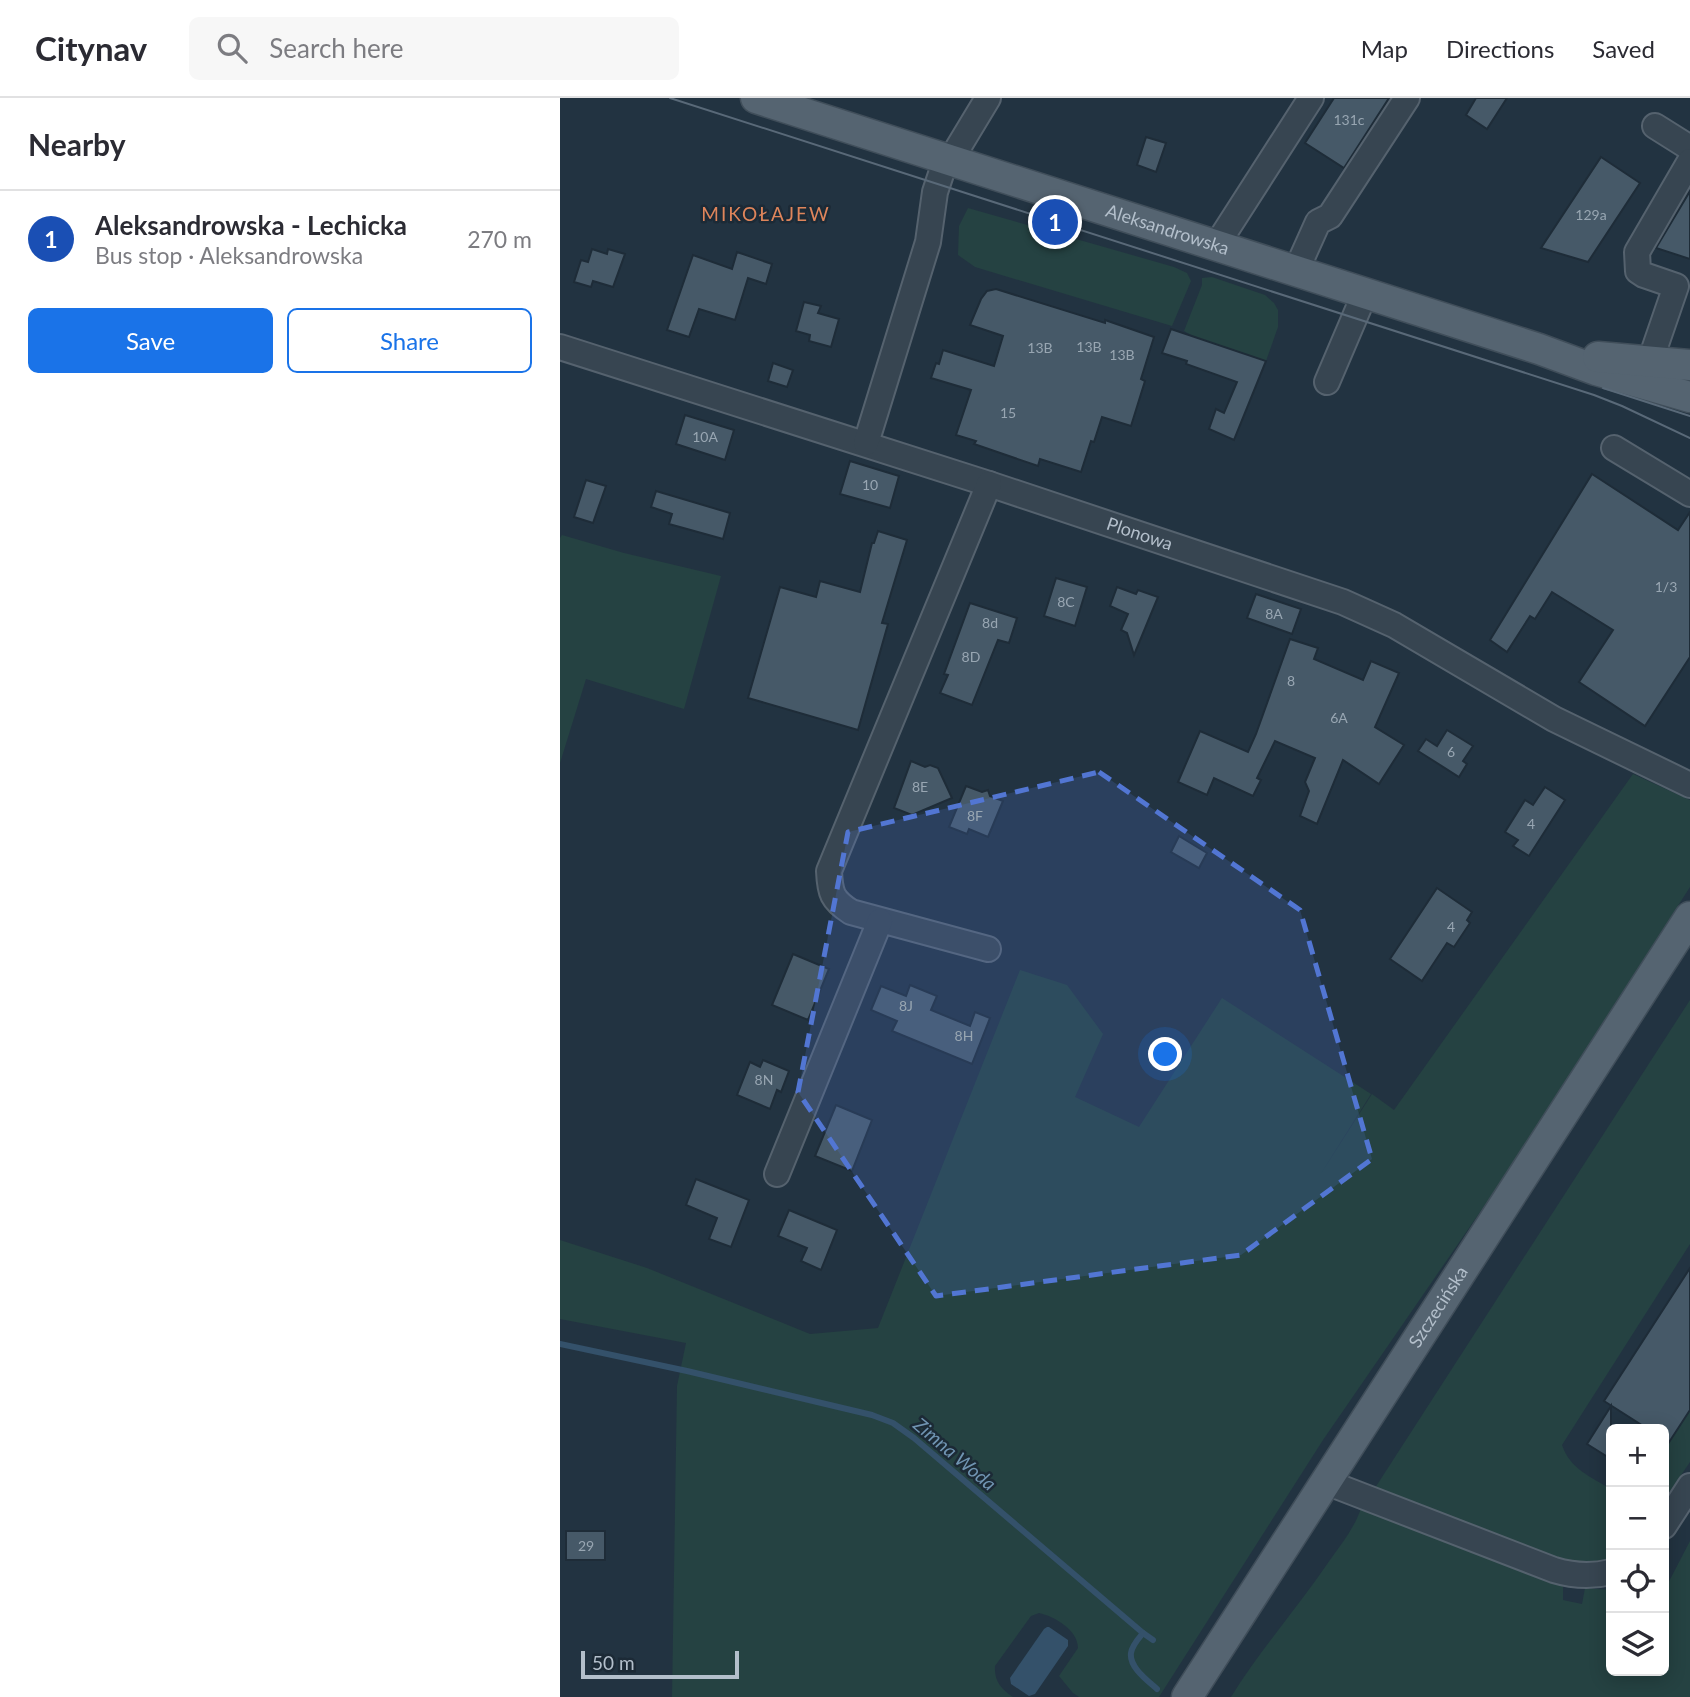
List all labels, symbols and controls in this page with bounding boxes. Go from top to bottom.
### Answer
search box [189,17,679,80]
text: Citynav [35,28,147,68]
icon: search [213,29,251,67]
text: Search here [269,32,403,64]
text: Map [1361,34,1408,63]
text: Directions [1446,34,1554,63]
text: Saved [1592,34,1655,63]
house number: 131c [1333,111,1365,128]
text: Nearby [28,126,126,162]
pin: 1 [1032,196,1078,248]
street label: Aleksandrowska [1103,199,1232,259]
district label: MIKOŁAJEW [701,202,831,225]
house number: 129a [1575,206,1607,223]
text: Aleksandrowska - Lechicka [95,209,407,241]
text: 1 [44,225,58,253]
text: 270 m [467,225,532,253]
text: Bus stop · Aleksandrowska [95,241,363,269]
button: Save [28,308,273,373]
button: Share [287,308,532,373]
house number: 13B [1076,338,1102,355]
house number: 13B [1027,339,1053,356]
house number: 13B [1109,346,1135,363]
house number: 15 [1000,404,1016,421]
house number: 10A [692,428,718,445]
house number: 10 [862,476,878,493]
street label: Plonowa [1104,512,1176,554]
house number: 1/3 [1655,578,1677,595]
house number: 8C [1057,593,1075,610]
house number: 8A [1265,605,1283,622]
house number: 8d [982,614,998,631]
house number: 8D [962,648,980,665]
house number: 8 [1287,672,1295,689]
house number: 6A [1330,709,1348,726]
house number: 6 [1447,743,1455,760]
house number: 8E [912,778,928,795]
house number: 8F [967,807,983,824]
house number: 4 [1527,815,1535,832]
house number: 4 [1447,918,1455,935]
house number: 8J [899,997,913,1014]
house number: 8H [955,1027,973,1044]
your location [1148,1037,1182,1071]
house number: 8N [755,1071,773,1088]
street label: Szczecińska [1403,1262,1472,1351]
water label: Zimna Woda [909,1412,1001,1495]
map controls [1606,1424,1669,1676]
button: + [1606,1424,1669,1487]
button: − [1606,1487,1669,1550]
house number: 29 [578,1537,594,1554]
button: locate [1606,1550,1669,1613]
button: layers [1606,1613,1669,1676]
scale bar [581,1648,738,1680]
text: 50 m [592,1651,635,1674]

